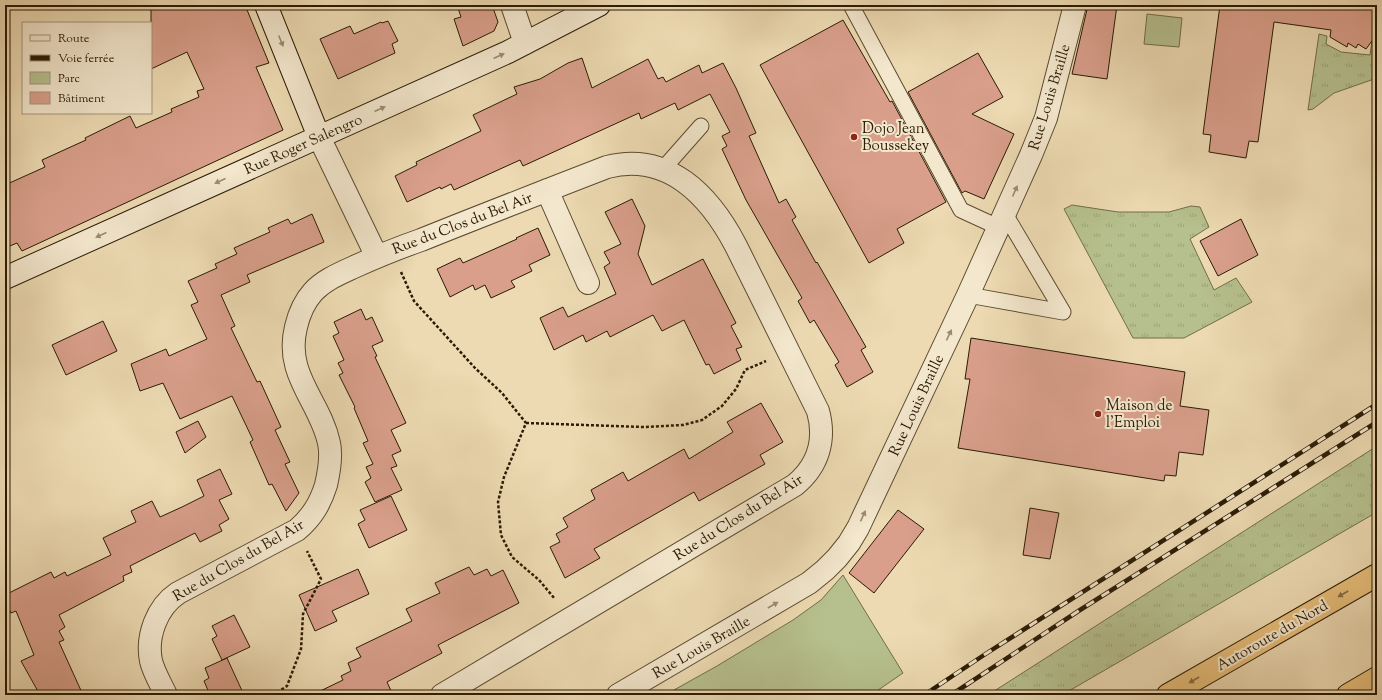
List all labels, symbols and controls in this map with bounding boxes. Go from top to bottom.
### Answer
legend [22,22,152,114]
text: Route [58,30,90,48]
one-way arrow [278,36,284,48]
street label: Rue Louis Braille [1024,42,1077,153]
text: Voie ferrée [58,50,115,68]
one-way arrow [493,53,505,59]
text: Parc [58,70,80,88]
text: Bâtiment [58,90,105,108]
one-way arrow [375,106,386,112]
street label: Rue Roger Salengro [241,110,366,181]
place label: Dojo Jean Boussekey [862,119,930,157]
marker: Dojo Jean Boussekey [849,132,859,142]
one-way arrow [214,178,226,185]
one-way arrow [1012,186,1018,197]
street label: Rue du Clos du Bel Air [389,188,536,261]
one-way arrow [96,232,107,238]
one-way arrow [946,329,952,341]
street label: Rue Louis Braille [885,351,950,460]
place label: Maison de l'Emploi [1106,396,1172,434]
marker: Maison de l'Emploi [1093,409,1103,419]
street label: Rue du Clos du Bel Air [670,470,808,567]
one-way arrow [860,510,866,521]
street label: Rue du Clos du Bel Air [169,515,309,608]
one-way arrow [1337,591,1349,598]
street label: Autoroute du Nord [1213,596,1333,677]
one-way arrow [767,601,779,608]
street label: Rue Louis Braille [649,612,755,685]
one-way arrow [1188,676,1200,683]

